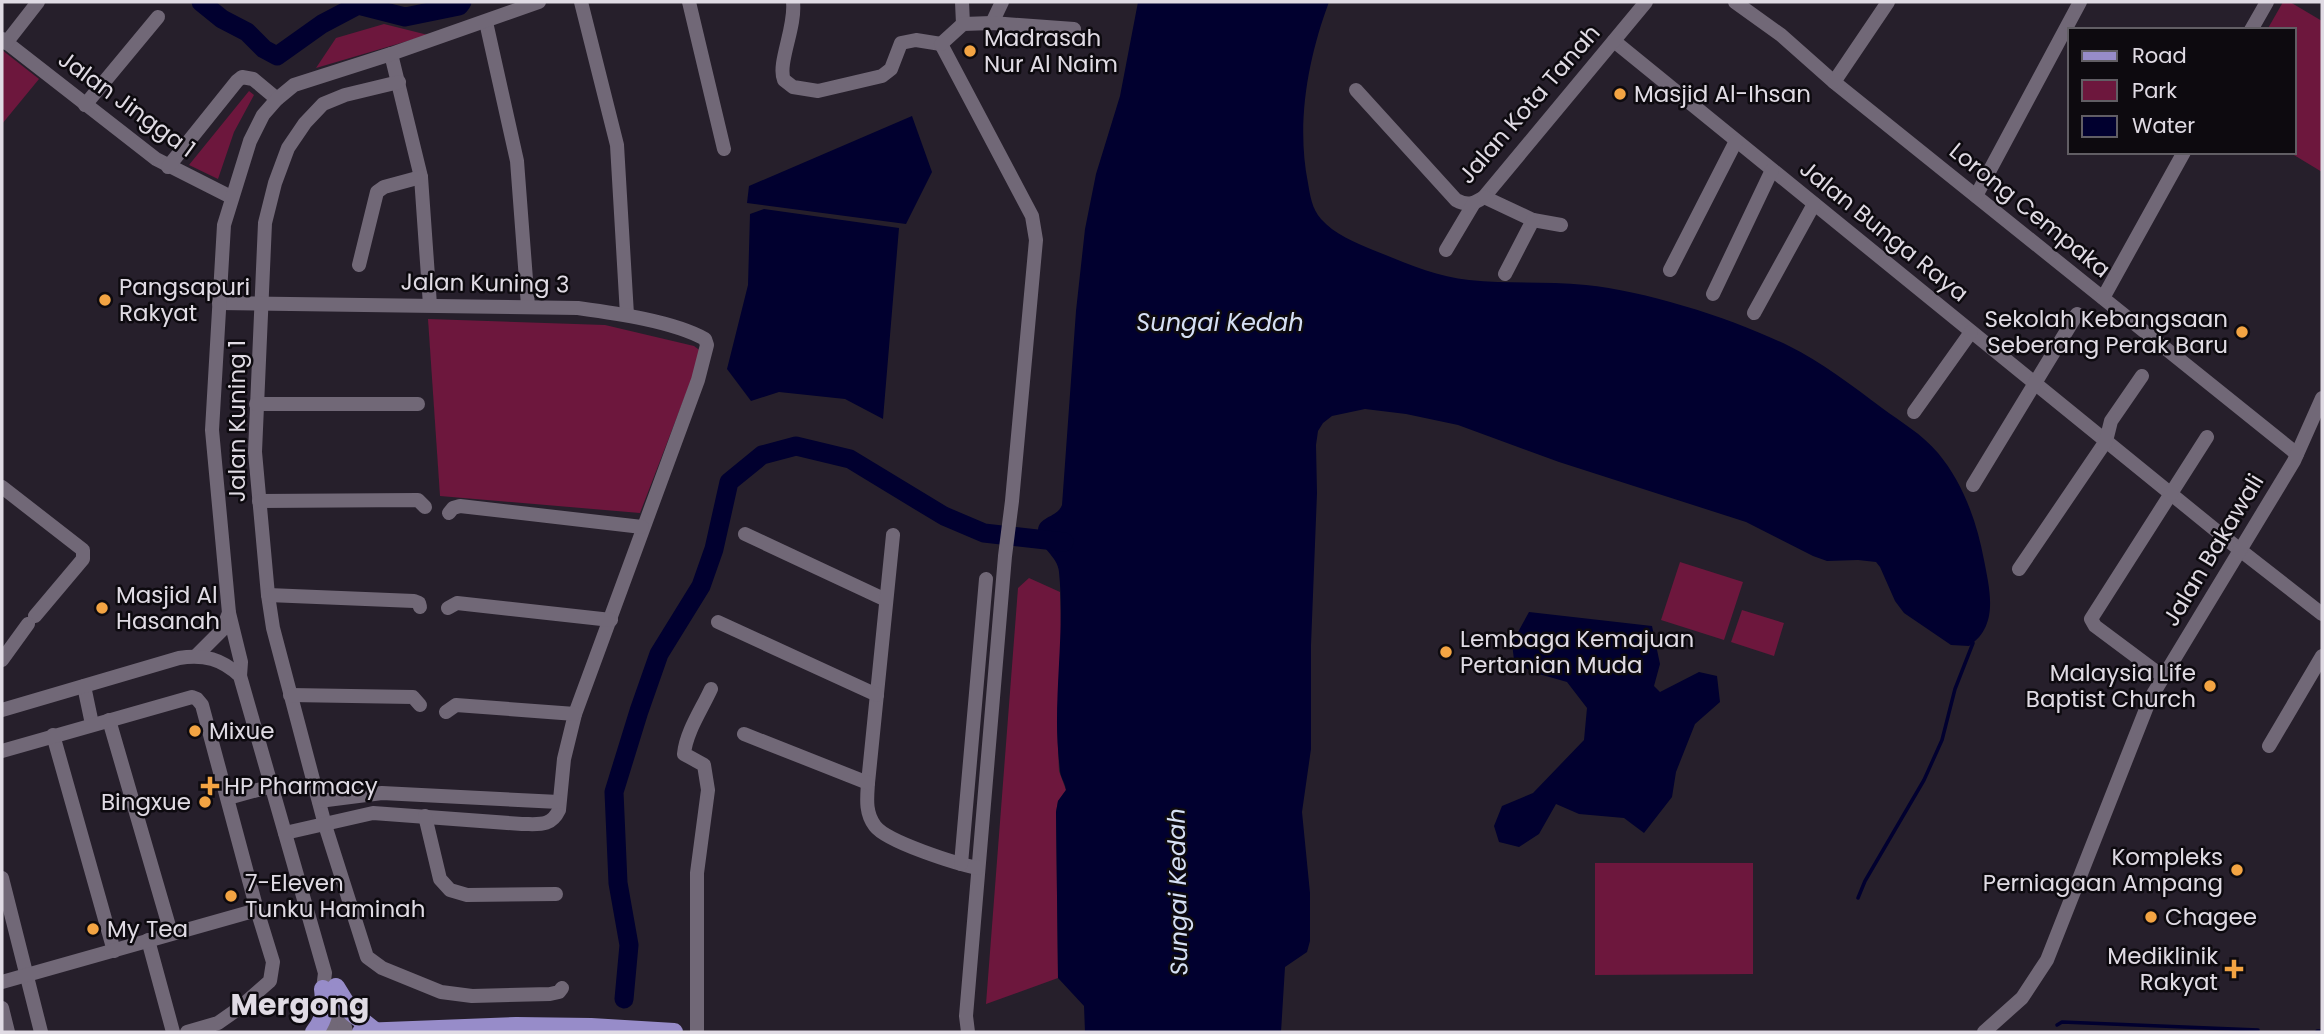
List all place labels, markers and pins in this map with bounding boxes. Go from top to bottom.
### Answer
place label: Madrasah Nur Al Naim [984,22,1118,80]
marker: Madrasah Nur Al Naim [962,43,978,59]
place label: Masjid Al-Ihsan [1634,78,1811,110]
marker: Masjid Al-Ihsan [1612,86,1628,102]
place label: Pangsapuri Rakyat [119,271,250,329]
marker: Pangsapuri Rakyat [97,292,113,308]
place label: Sekolah Kebangsaan Seberang Perak Baru [1984,303,2228,361]
marker: Sekolah Kebangsaan Seberang Perak Baru [2234,324,2250,340]
place label: Masjid Al Hasanah [116,579,220,637]
marker: Masjid Al Hasanah [94,600,110,616]
place label: Lembaga Kemajuan Pertanian Muda [1460,623,1694,681]
marker: Lembaga Kemajuan Pertanian Muda [1438,644,1454,660]
place label: Malaysia Life Baptist Church [2026,657,2196,715]
marker: Malaysia Life Baptist Church [2202,678,2218,694]
place label: Mixue [209,715,274,747]
marker: Mixue [187,723,203,739]
place label: HP Pharmacy [224,770,378,802]
marker: HP Pharmacy [202,778,218,794]
place label: Bingxue [101,786,191,818]
marker: Bingxue [197,794,213,810]
place label: Kompleks Perniagaan Ampang [1983,841,2223,899]
marker: Kompleks Perniagaan Ampang [2229,862,2245,878]
place label: 7-Eleven Tunku Haminah [245,867,425,925]
marker: 7-Eleven Tunku Haminah [223,888,239,904]
place label: Chagee [2165,901,2257,933]
marker: Chagee [2143,909,2159,925]
place label: My Tea [107,913,188,945]
marker: My Tea [85,921,101,937]
place label: Mediklinik Rakyat [2107,940,2218,998]
marker: Mediklinik Rakyat [2224,959,2244,979]

